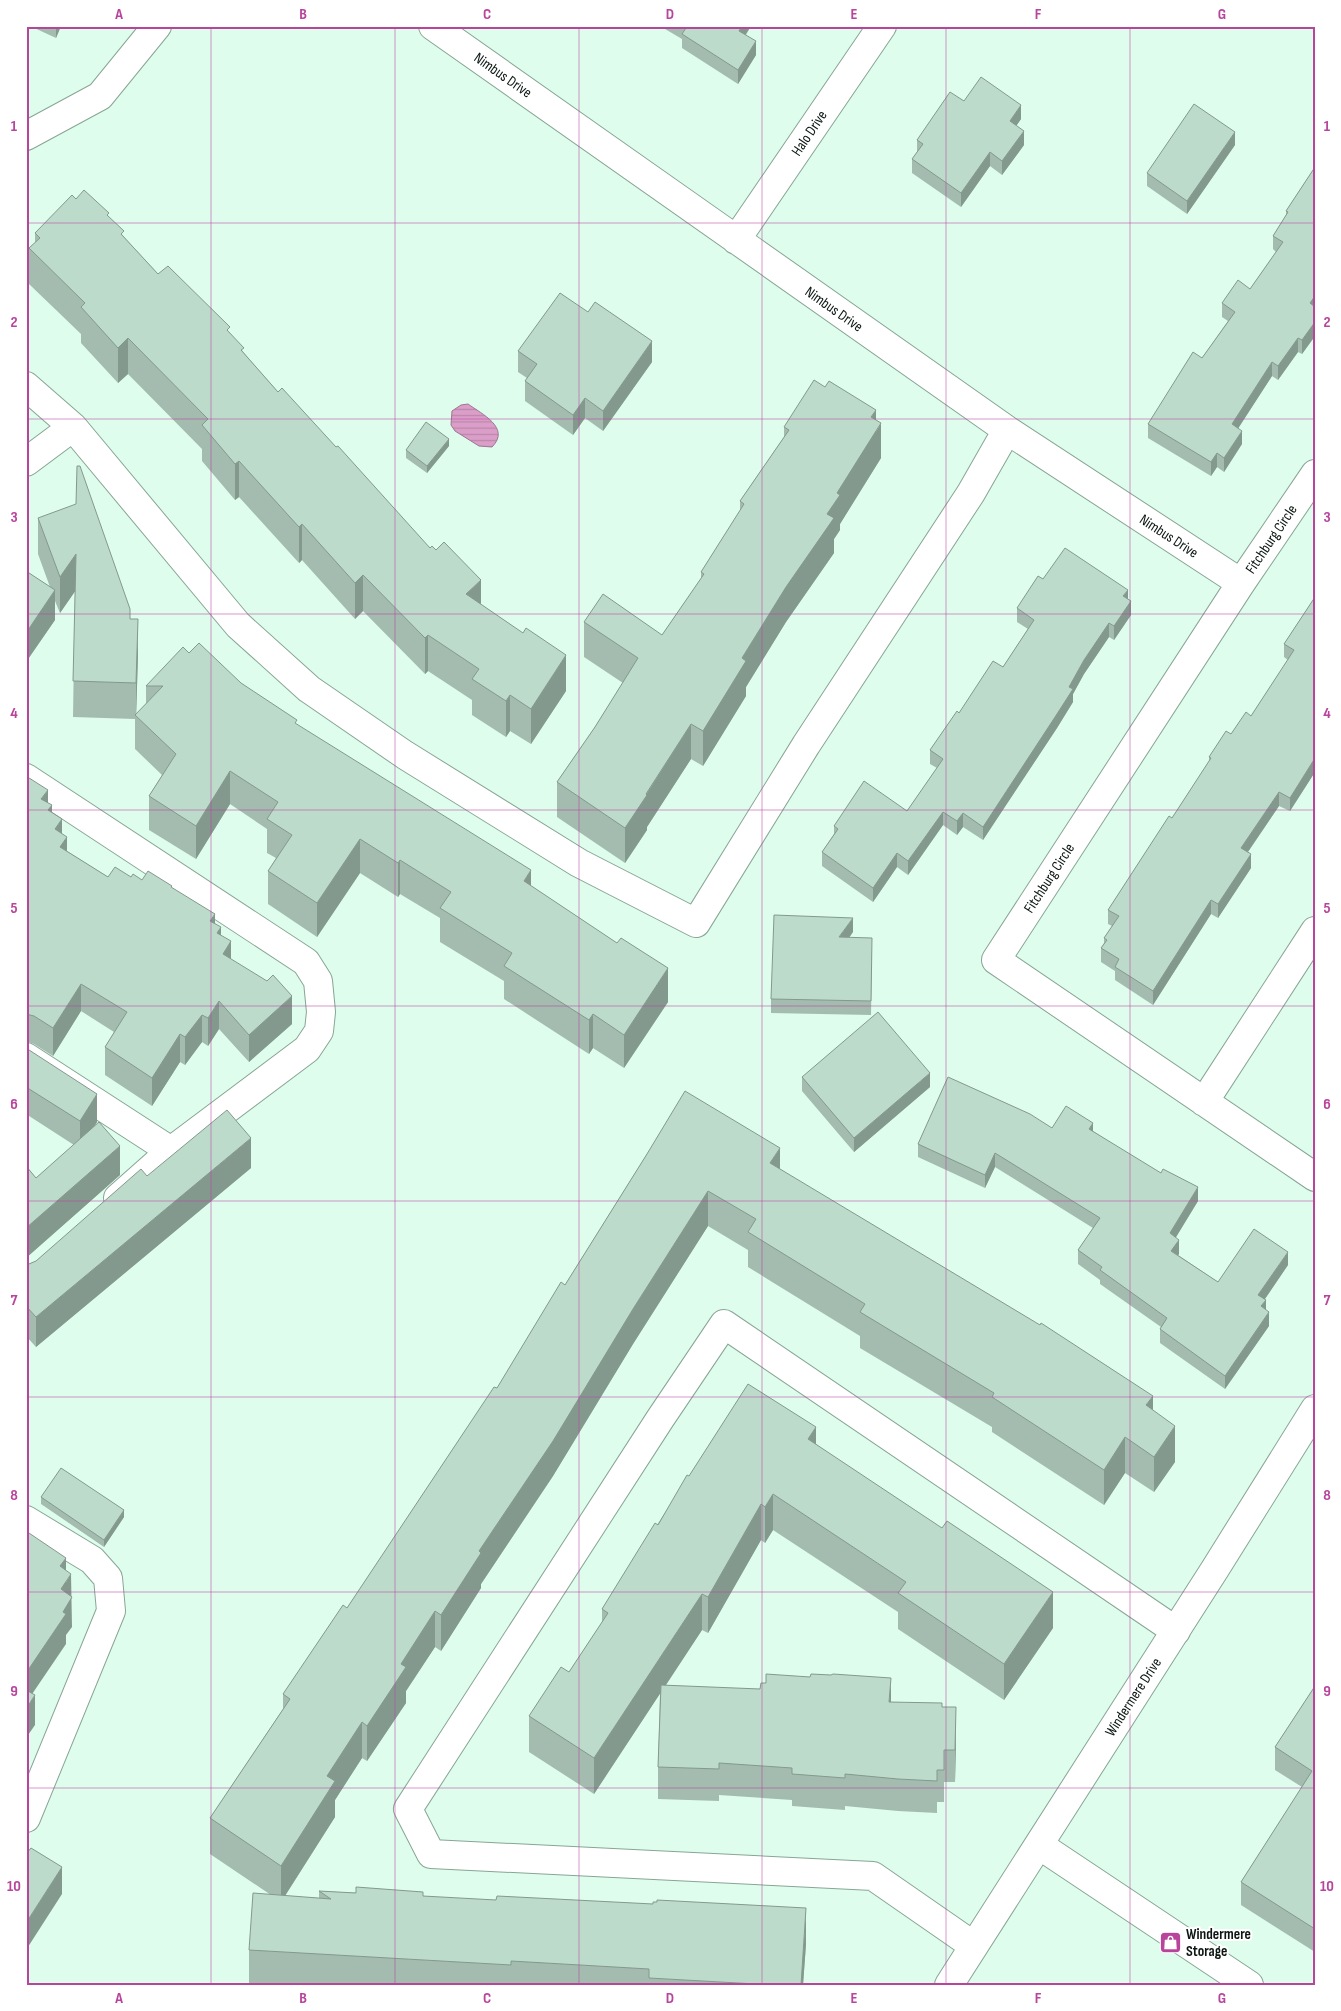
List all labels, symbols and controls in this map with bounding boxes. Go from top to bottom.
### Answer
text: A [114,5,123,24]
text: B [299,5,307,24]
text: C [483,5,491,24]
text: D [666,5,674,24]
text: E [851,5,858,24]
text: F [1035,5,1042,24]
text: G [1218,5,1226,24]
street label: Nimbus Drive [470,49,535,102]
street label: Halo Drive [787,107,832,160]
text: 1 [11,117,18,136]
text: 1 [1324,117,1331,136]
street label: Nimbus Drive [801,283,866,336]
text: 2 [10,313,18,332]
text: 2 [1323,313,1331,332]
street label: Fitchburg Circle [1241,501,1301,577]
text: 3 [10,508,18,527]
text: 3 [1323,508,1331,527]
street label: Nimbus Drive [1136,510,1202,563]
text: 4 [10,704,18,723]
text: 4 [1323,704,1331,723]
street label: Fitchburg Circle [1020,840,1079,917]
text: 5 [10,899,18,918]
text: 5 [1323,899,1331,918]
text: 6 [10,1095,18,1114]
text: 6 [1323,1095,1331,1114]
text: 7 [11,1291,18,1310]
text: 7 [1324,1291,1331,1310]
text: 8 [10,1486,18,1505]
text: 8 [1323,1486,1331,1505]
street label: Windermere Drive [1101,1654,1166,1740]
text: 9 [10,1682,18,1701]
text: 9 [1323,1682,1331,1701]
text: 10 [7,1877,21,1896]
text: 10 [1320,1877,1334,1896]
place label: Windermere Storage [1186,1925,1251,1961]
shop icon: Windermere Storage [1158,1931,1182,1955]
text: A [114,1989,123,2008]
text: B [299,1989,307,2008]
text: C [483,1989,491,2008]
text: D [666,1989,674,2008]
text: E [851,1989,858,2008]
text: F [1035,1989,1042,2008]
text: G [1218,1989,1226,2008]

